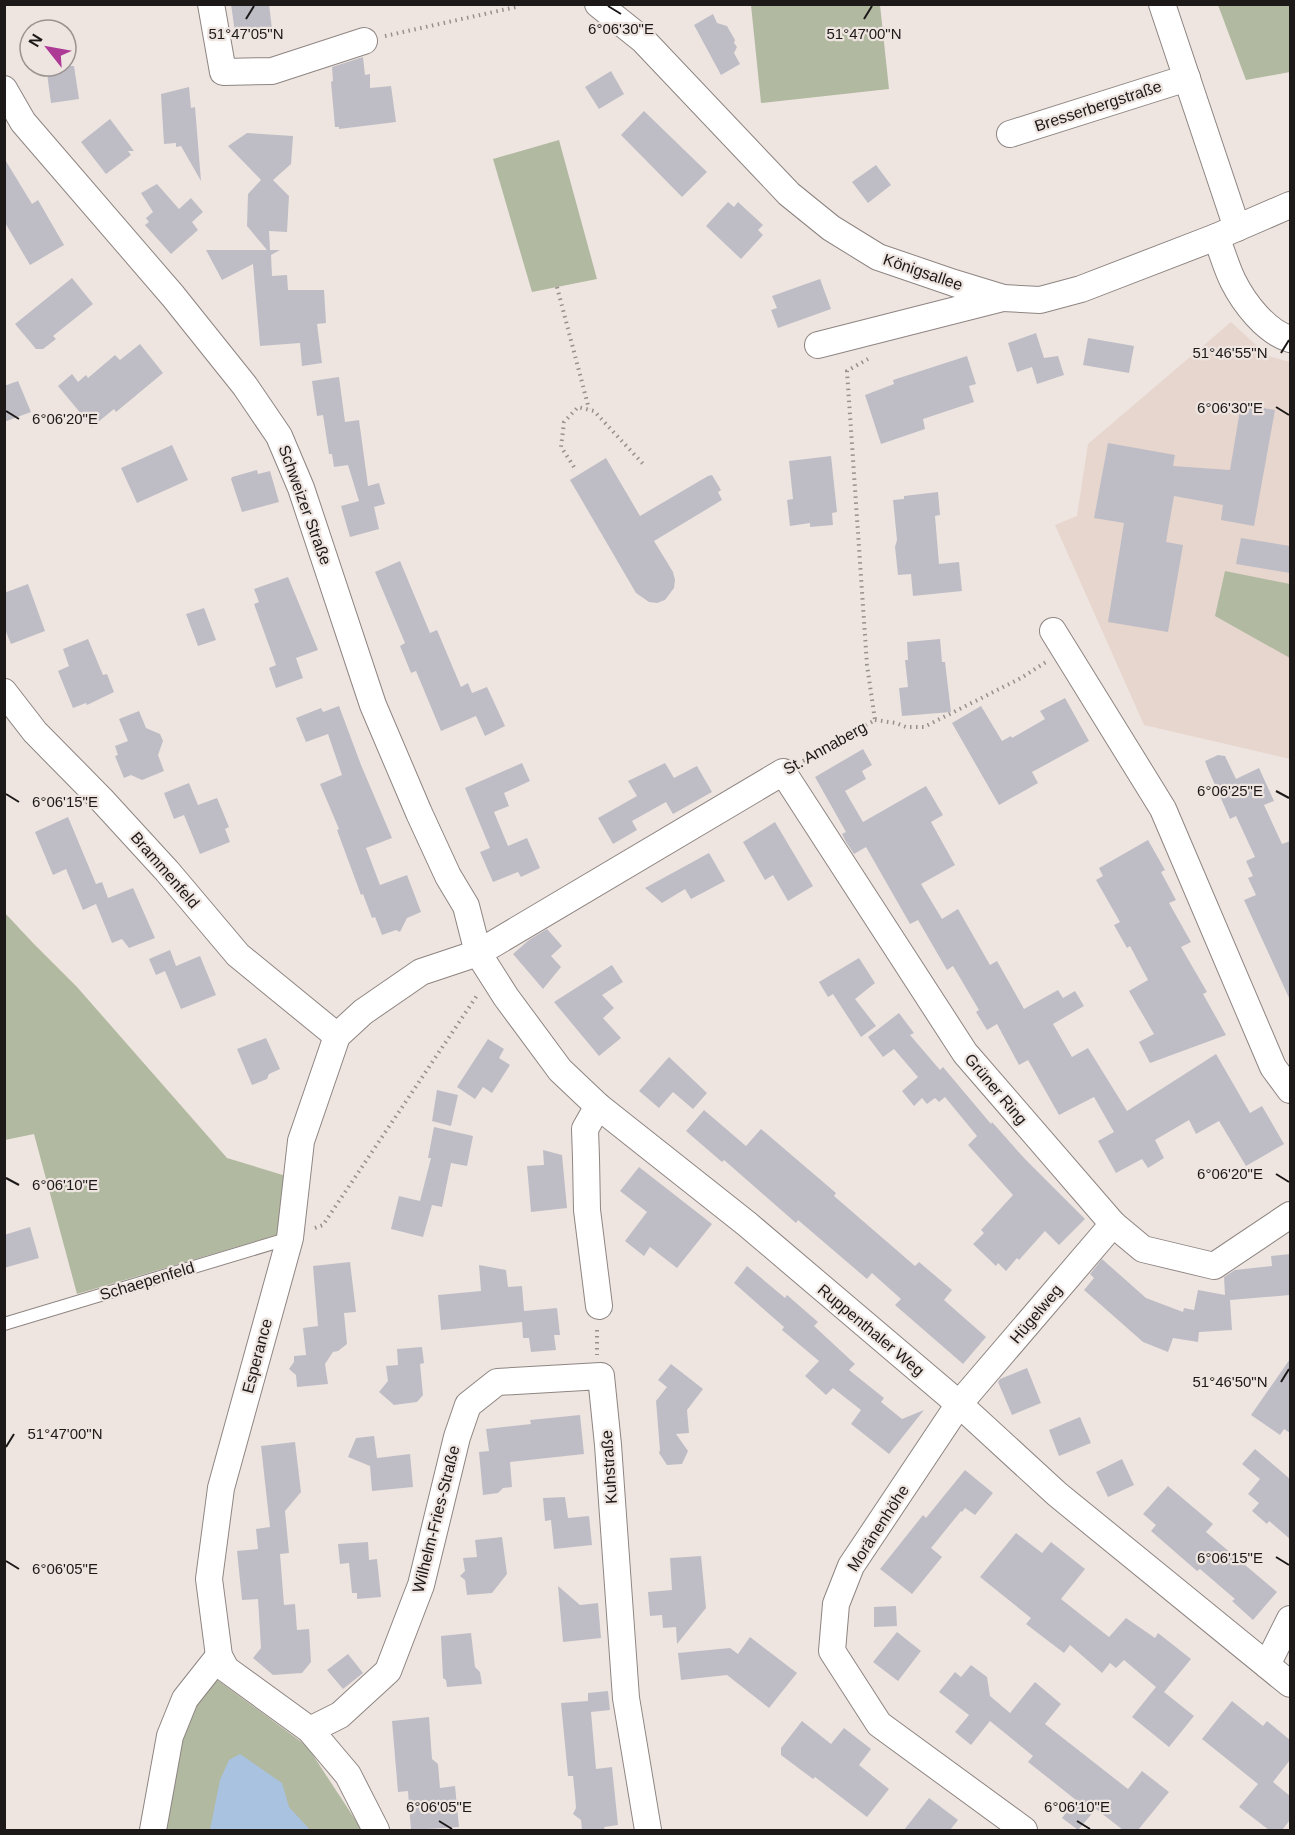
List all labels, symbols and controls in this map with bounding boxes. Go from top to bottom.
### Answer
north arrow [18,18,78,78]
text: 6°06'30"E [588,20,654,37]
text: 51°47'05"N [208,25,284,42]
text: 51°47'00"N [826,25,902,42]
text: N [25,31,46,50]
street label: Bresserbergstraße [1032,77,1164,135]
street label: Königsallee [881,250,965,294]
text: 51°46'55"N [1192,344,1268,361]
text: 6°06'30"E [1197,399,1263,416]
text: 6°06'20"E [32,410,98,427]
street label: Schweizer Straße [275,443,335,567]
street label: St. Annaberg [780,718,870,778]
text: 6°06'25"E [1197,782,1263,799]
text: 6°06'15"E [32,793,98,810]
street label: Brammenfeld [127,829,203,911]
street label: Grüner Ring [961,1050,1031,1128]
text: 6°06'20"E [1197,1165,1263,1182]
text: 6°06'10"E [32,1176,98,1193]
street label: Schaepenfeld [98,1259,196,1303]
street label: Ruppenthaler Weg [815,1281,927,1379]
street label: Hügelweg [1007,1281,1065,1347]
street label: Esperance [239,1317,275,1395]
text: 51°46'50"N [1192,1373,1268,1390]
text: 51°47'00"N [27,1425,103,1442]
street label: Kuhstraße [598,1429,620,1504]
street label: Wilhelm-Fries-Straße [409,1444,463,1594]
street label: Moränenhöhe [844,1482,912,1574]
text: 6°06'15"E [1197,1549,1263,1566]
text: 6°06'05"E [32,1560,98,1577]
text: 6°06'05"E [406,1798,472,1815]
text: 6°06'10"E [1044,1798,1110,1815]

